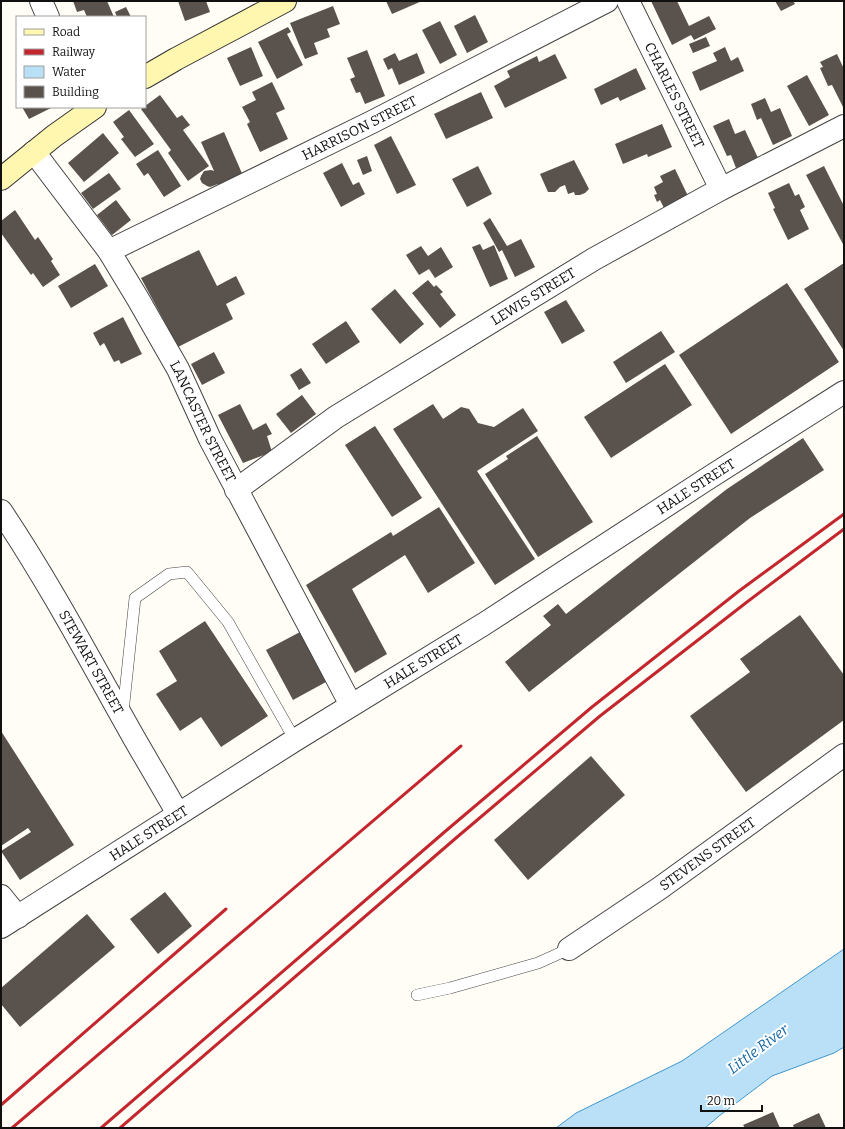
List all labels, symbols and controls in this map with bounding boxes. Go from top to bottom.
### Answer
legend [16,16,146,108]
text: Road [52,25,80,39]
street label: CHARLES STREET [641,39,708,151]
text: Railway [52,45,96,59]
text: Water [52,65,87,79]
text: Building [52,85,99,99]
street label: HARRISON STREET [299,92,420,164]
street label: LEWIS STREET [488,264,579,329]
street label: LANCASTER STREET [166,358,240,485]
street label: HALE STREET [654,455,738,518]
street label: STEWART STREET [55,607,127,717]
street label: HALE STREET [381,631,466,692]
street label: HALE STREET [106,802,191,864]
street label: STEVENS STREET [656,813,759,894]
water label: Little River [724,1020,793,1078]
scale bar [701,1087,762,1113]
text: 20 m [707,1094,736,1108]

